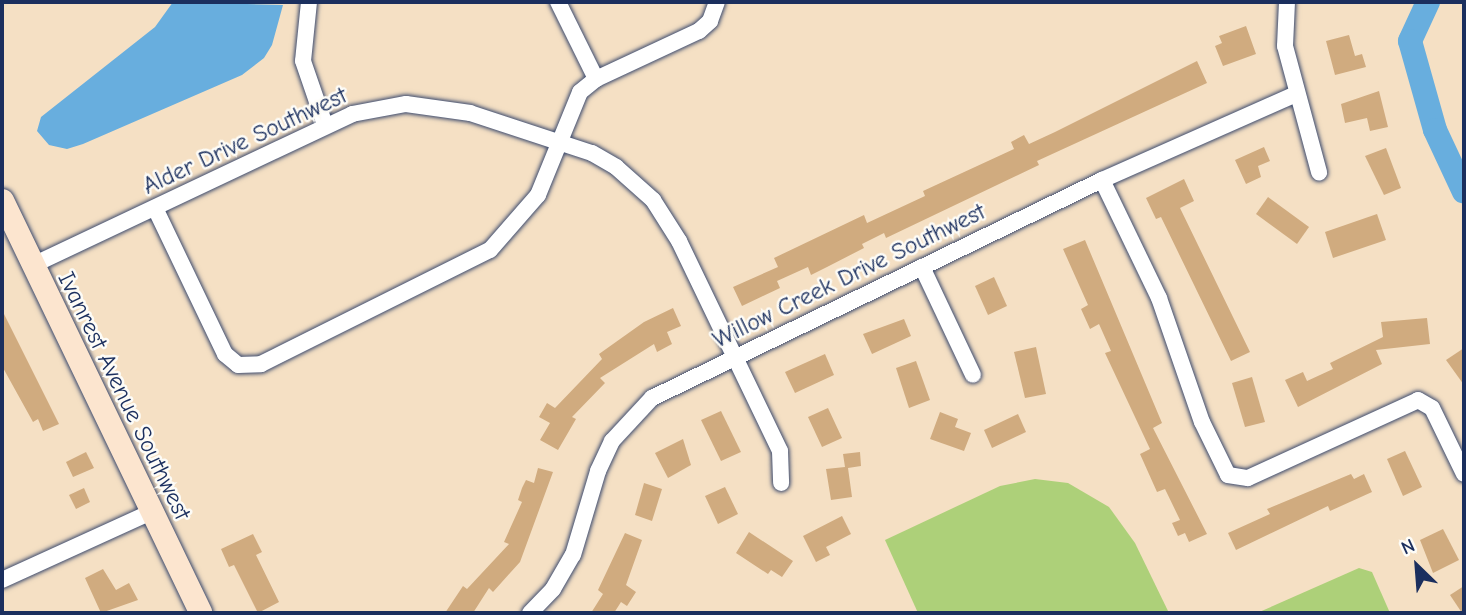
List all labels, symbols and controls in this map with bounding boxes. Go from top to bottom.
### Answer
street label: Alder Drive Southwest [138,81,352,201]
street label: Willow Creek Drive Southwest [708,197,990,355]
street label: Ivanrest Avenue Southwest [51,267,197,525]
north arrow [1382,531,1452,601]
text: N [1398,534,1418,560]

